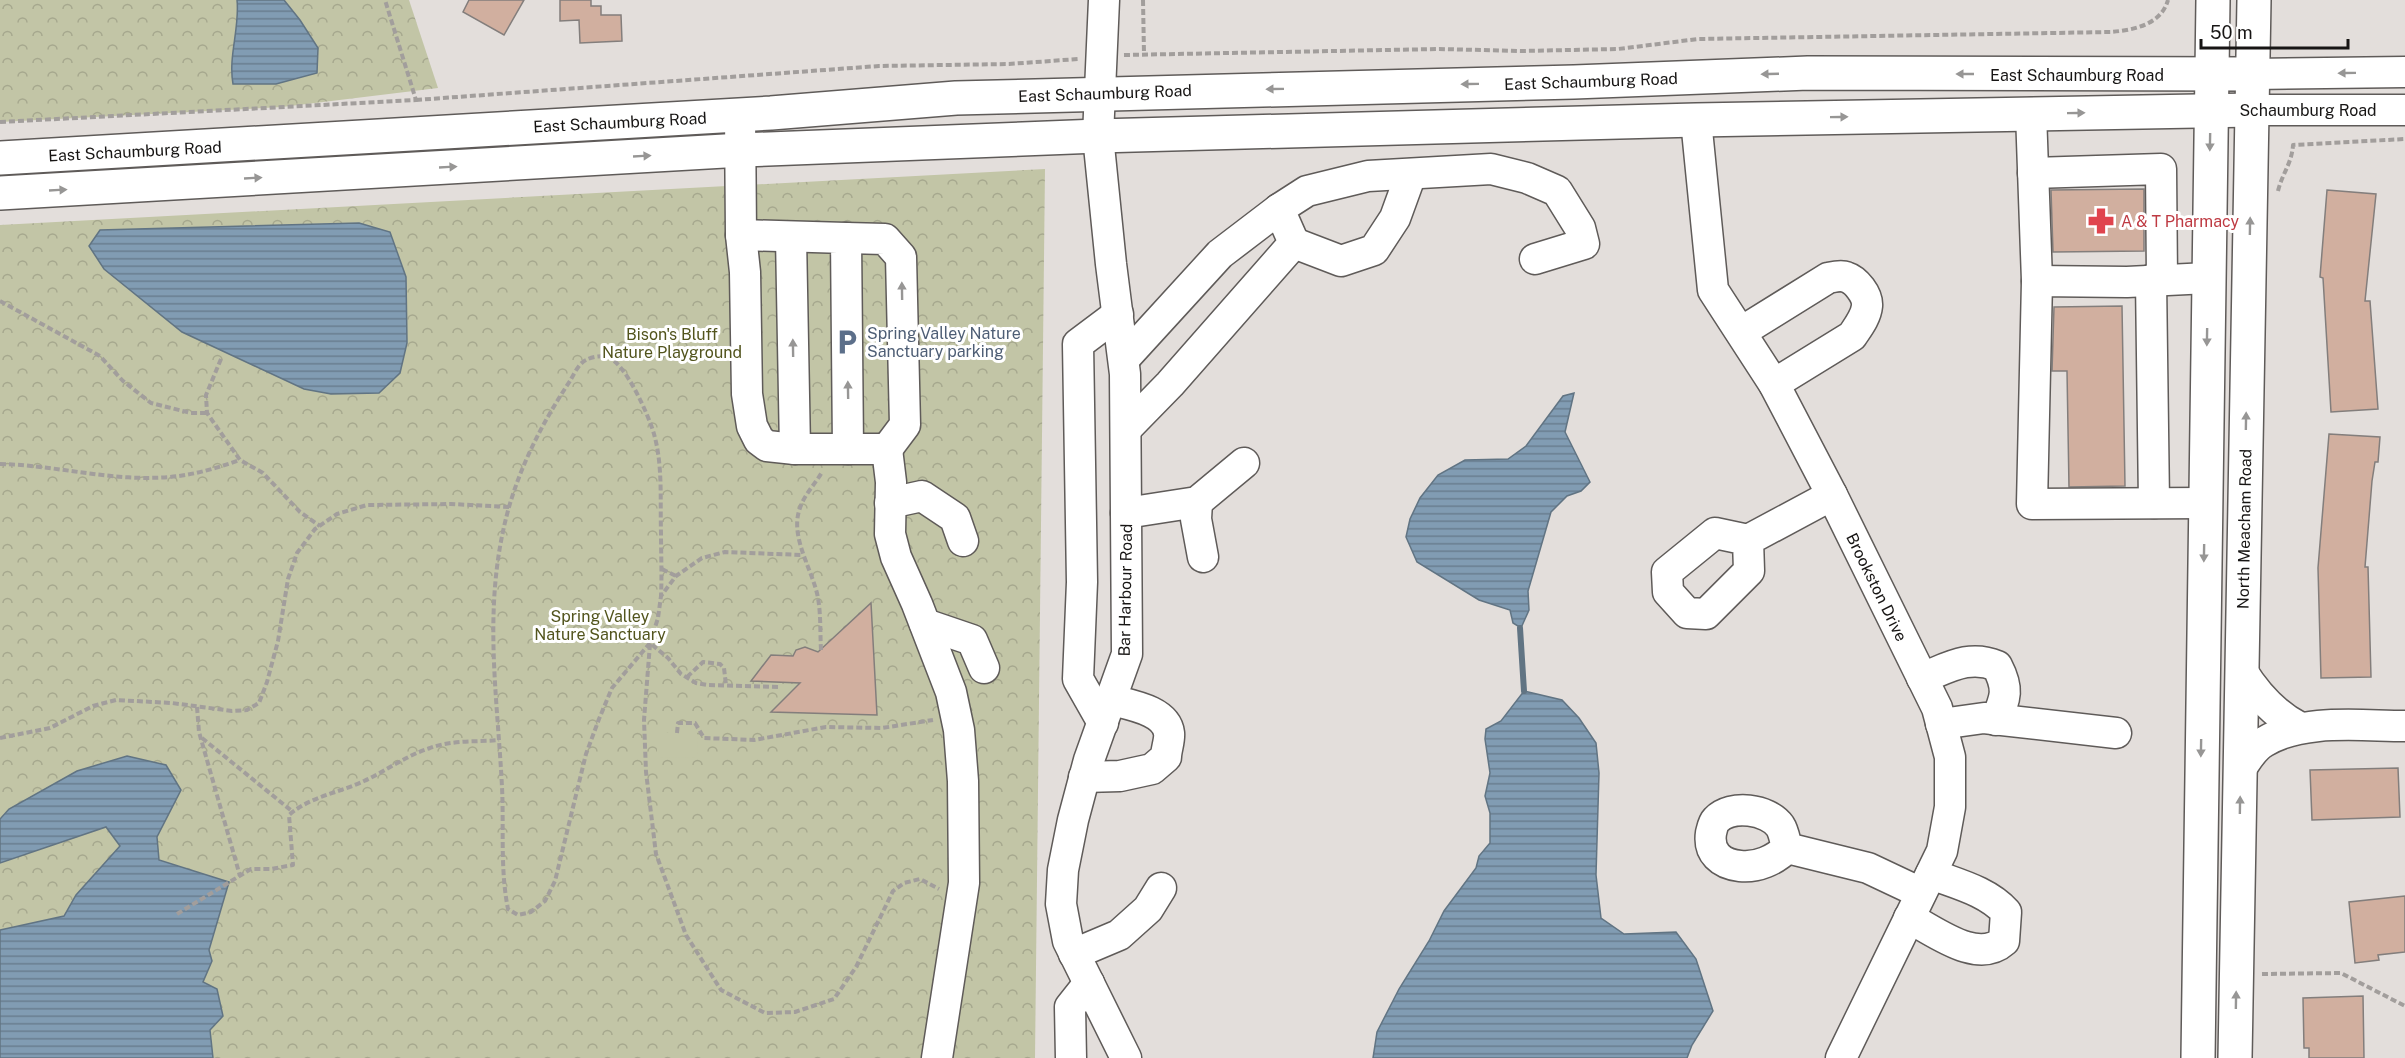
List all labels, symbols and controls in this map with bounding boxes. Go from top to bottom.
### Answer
scale bar [2201,12,2348,50]
text: 50 m [2210,22,2253,43]
street label: East Schaumburg Road [1990,66,2164,85]
one-way arrow [2337,68,2356,77]
street label: East Schaumburg Road [1504,69,1678,94]
one-way arrow [1955,69,1974,79]
one-way arrow [1760,70,1779,79]
one-way arrow [1460,80,1479,89]
street label: East Schaumburg Road [1018,81,1192,106]
one-way arrow [1265,84,1284,94]
street label: Schaumburg Road [2239,101,2377,120]
street label: East Schaumburg Road [533,108,707,137]
one-way arrow [2066,108,2085,117]
one-way arrow [1829,112,1848,122]
one-way arrow [2205,133,2215,152]
street label: East Schaumburg Road [48,137,222,166]
one-way arrow [633,151,652,160]
one-way arrow [438,162,457,172]
one-way arrow [244,174,263,183]
one-way arrow [49,185,68,194]
pharmacy icon: A & T Pharmacy [2086,206,2116,236]
place label: A & T Pharmacy [2121,212,2240,231]
one-way arrow [2245,216,2255,235]
one-way arrow [897,282,906,301]
place label: Spring Valley Nature Sanctuary parking [867,324,1021,361]
park label: Bison's Bluff Nature Playground [602,325,742,362]
parking icon: Spring Valley Nature Sanctuary parking [832,327,862,357]
one-way arrow [2202,328,2212,347]
one-way arrow [788,339,798,358]
one-way arrow [843,381,853,400]
one-way arrow [2242,411,2251,430]
street label: North Meacham Road [2234,449,2255,609]
street label: Bar Harbour Road [1115,523,1136,657]
street label: Brookston Drive [1842,530,1911,644]
one-way arrow [2199,544,2209,563]
park label: Spring Valley Nature Sanctuary [534,607,666,644]
one-way arrow [2197,739,2206,758]
one-way arrow [2235,795,2244,814]
one-way arrow [2231,990,2241,1009]

